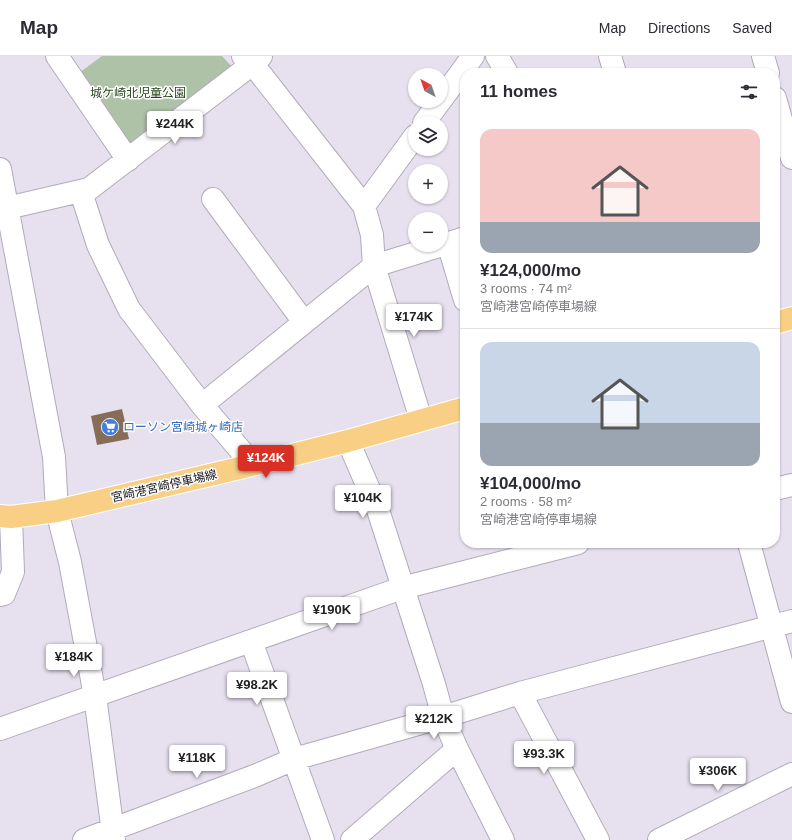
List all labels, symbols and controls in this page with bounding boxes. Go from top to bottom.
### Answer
text: Map [20,17,58,38]
text: Map [599,20,626,36]
text: Directions [648,20,710,36]
text: Saved [732,20,772,36]
north arrow [408,68,448,108]
map controls [408,68,448,252]
icon: filters [738,81,760,103]
text: 11 homes [480,82,558,101]
park label: 城ケ崎北児童公園 [90,86,186,100]
pin: ¥244K [147,111,203,145]
text: ¥244K [156,116,194,131]
button: layers [408,116,448,156]
icon: home [584,155,656,227]
button: + [408,164,448,204]
button: − [408,212,448,252]
text: ¥124,000/mo [480,261,581,280]
text: 3 rooms · 74 m² [480,281,572,296]
text: 宮崎港宮崎停車場線 [480,299,597,314]
pin: ¥174K [386,304,442,338]
text: ¥174K [395,309,433,324]
icon: home [584,368,656,440]
supermarket icon: ローソン宮崎城ヶ崎店 [100,417,120,437]
place label: ローソン宮崎城ヶ崎店 [123,420,243,434]
pin: ¥124K [238,445,294,479]
text: ¥124K [247,450,285,465]
street label: 宮崎港宮崎停車場線 [110,467,218,505]
text: ¥104,000/mo [480,474,581,493]
pin: ¥104K [335,485,391,519]
text: ¥104K [344,490,382,505]
text: 2 rooms · 58 m² [480,494,572,509]
text: 宮崎港宮崎停車場線 [480,512,597,527]
pin: ¥190K [304,597,360,631]
text: ¥190K [313,602,351,617]
pin: ¥184K [46,644,102,678]
text: ¥184K [55,649,93,664]
pin: ¥98.2K [224,672,290,706]
text: ¥98.2K [236,677,278,692]
pin: ¥212K [406,706,462,740]
text: ¥212K [415,711,453,726]
pin: ¥93.3K [511,741,577,775]
pin: ¥118K [169,745,225,779]
text: ¥93.3K [523,746,565,761]
text: ¥118K [178,750,216,765]
pin: ¥306K [690,758,746,792]
text: ¥306K [699,763,737,778]

